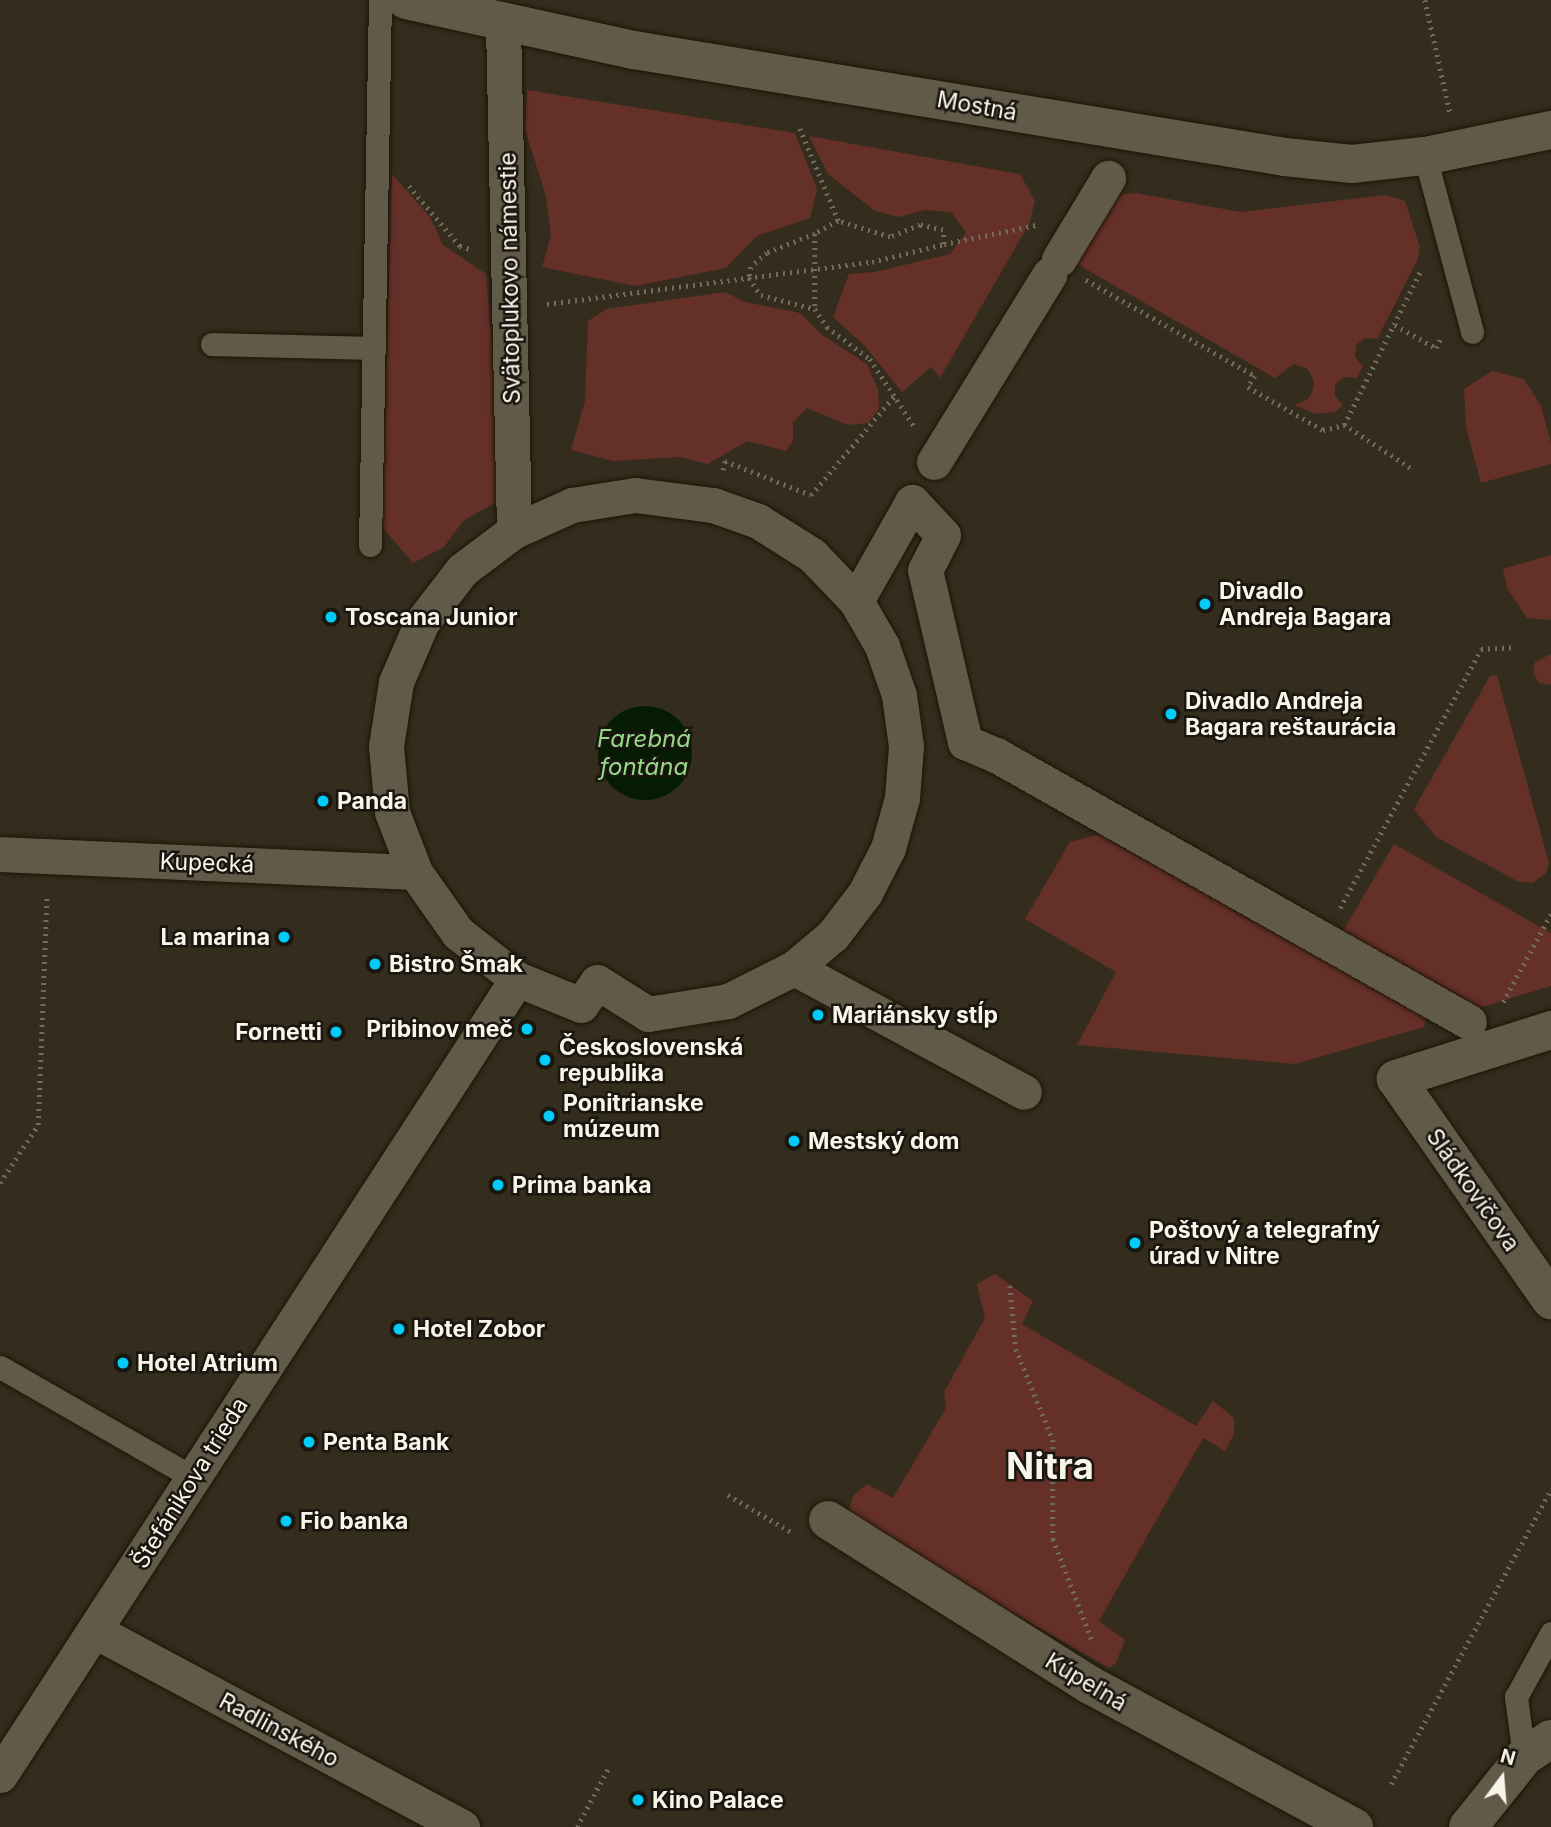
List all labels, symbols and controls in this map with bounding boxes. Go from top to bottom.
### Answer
street label: Mostná [935,85,1019,127]
street label: Svätoplukovo námestie [494,152,526,404]
place label: Divadlo Andreja Bagara [1219,577,1391,631]
marker: Divadlo Andreja Bagara [1197,596,1213,612]
place label: Toscana Junior [345,603,518,631]
marker: Toscana Junior [323,609,339,625]
place label: Divadlo Andreja Bagara reštaurácia [1185,687,1396,741]
marker: Divadlo Andreja Bagara reštaurácia [1163,706,1179,722]
water label: Farebná fontána [597,725,691,781]
place label: Panda [337,787,407,815]
marker: Panda [315,793,331,809]
street label: Kupecká [159,848,255,878]
place label: La marina [160,923,270,951]
marker: La marina [276,929,292,945]
place label: Bistro Šmak [389,950,523,978]
marker: Bistro Šmak [367,956,383,972]
place label: Mariánsky stĺp [832,1001,998,1029]
marker: Mariánsky stĺp [810,1007,826,1023]
place label: Pribinov meč [366,1015,513,1043]
place label: Fornetti [235,1018,322,1046]
marker: Pribinov meč [519,1021,535,1037]
marker: Fornetti [328,1024,344,1040]
place label: Československá republika [559,1033,743,1087]
marker: Československá republika [537,1052,553,1068]
place label: Ponitrianske múzeum [563,1089,704,1143]
marker: Ponitrianske múzeum [541,1108,557,1124]
street label: Sládkovičova [1421,1123,1525,1257]
place label: Mestský dom [808,1127,960,1155]
marker: Mestský dom [786,1133,802,1149]
place label: Prima banka [512,1171,652,1199]
marker: Prima banka [490,1177,506,1193]
place label: Poštový a telegrafný úrad v Nitre [1149,1216,1380,1270]
marker: Poštový a telegrafný úrad v Nitre [1127,1235,1143,1251]
place label: Hotel Zobor [413,1315,545,1343]
marker: Hotel Zobor [391,1321,407,1337]
place label: Hotel Atrium [137,1349,278,1377]
marker: Hotel Atrium [115,1355,131,1371]
street label: Štefánikova trieda [126,1393,254,1573]
place label: Penta Bank [323,1428,449,1456]
marker: Penta Bank [301,1434,317,1450]
district label: Nitra [1006,1444,1094,1488]
place label: Fio banka [300,1507,408,1535]
marker: Fio banka [278,1513,294,1529]
street label: Kúpeľná [1040,1647,1132,1717]
street label: Radlinského [214,1687,344,1773]
north arrow [1467,1743,1537,1813]
text: N [1498,1744,1518,1770]
place label: Kino Palace [652,1786,784,1814]
marker: Kino Palace [630,1792,646,1808]

